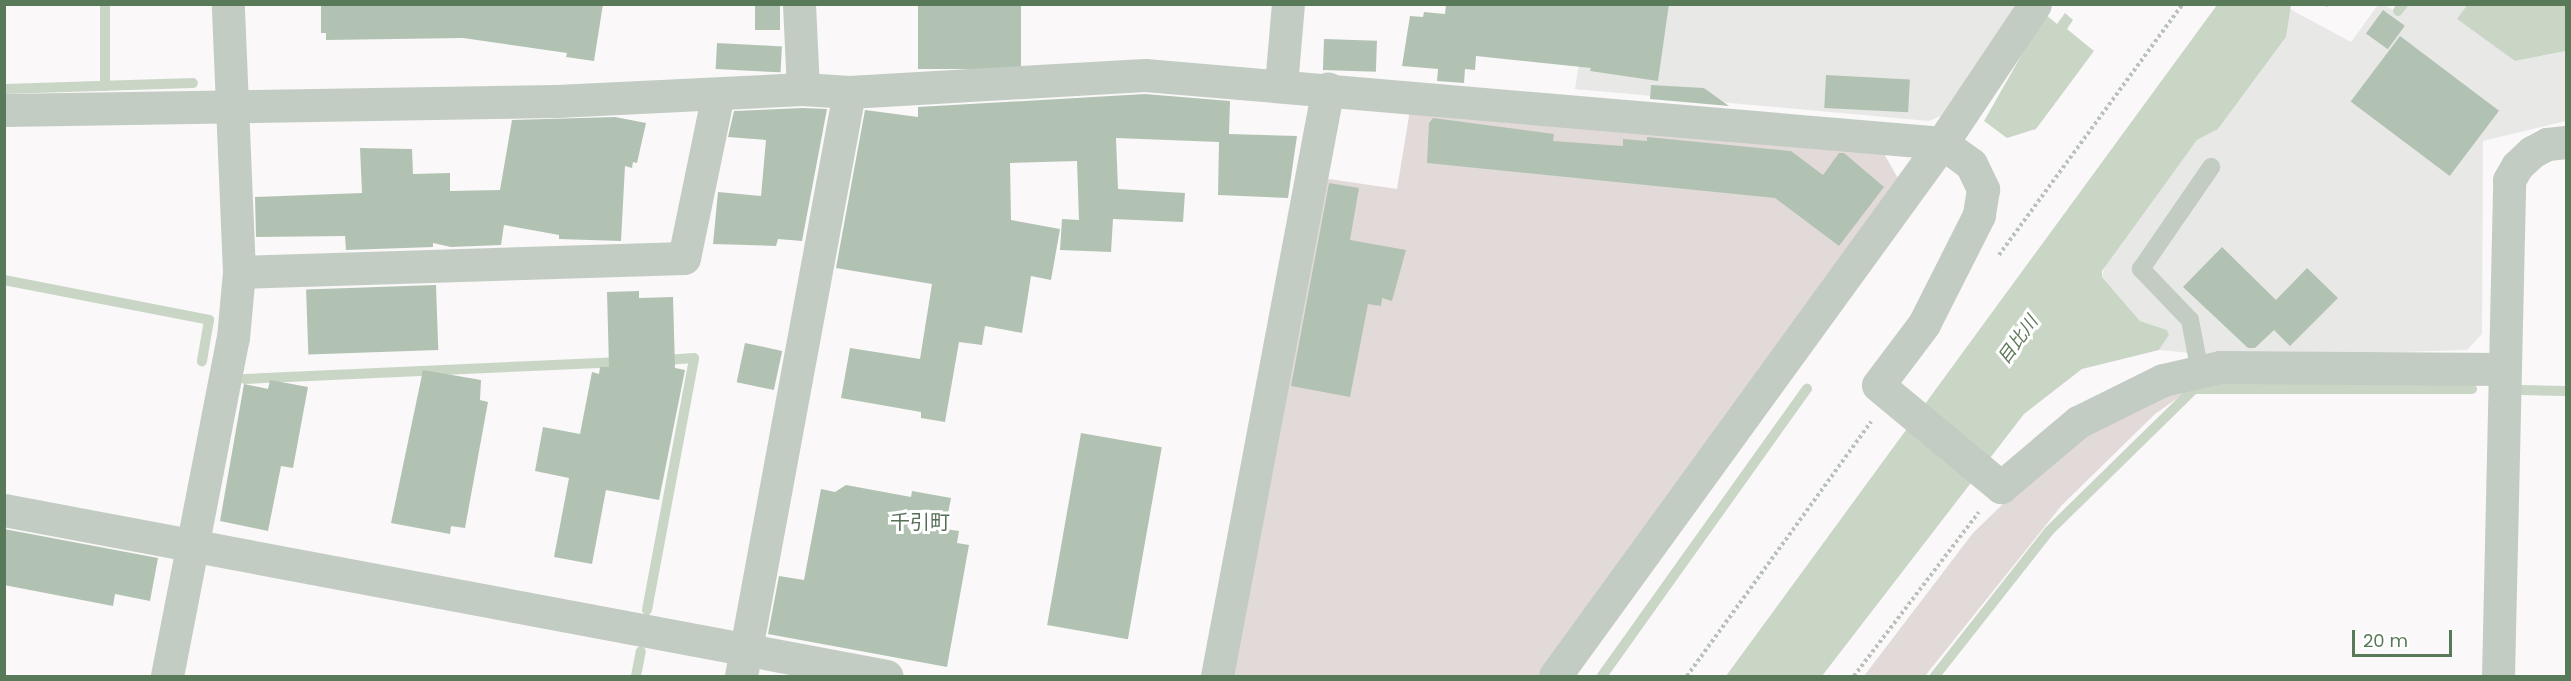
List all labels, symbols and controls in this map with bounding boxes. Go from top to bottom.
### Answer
water label: 目比川 [1993,312,2043,368]
district label: 千引町 [890,510,950,534]
scale bar [2355,618,2456,656]
text: 20 m [2363,628,2408,653]

